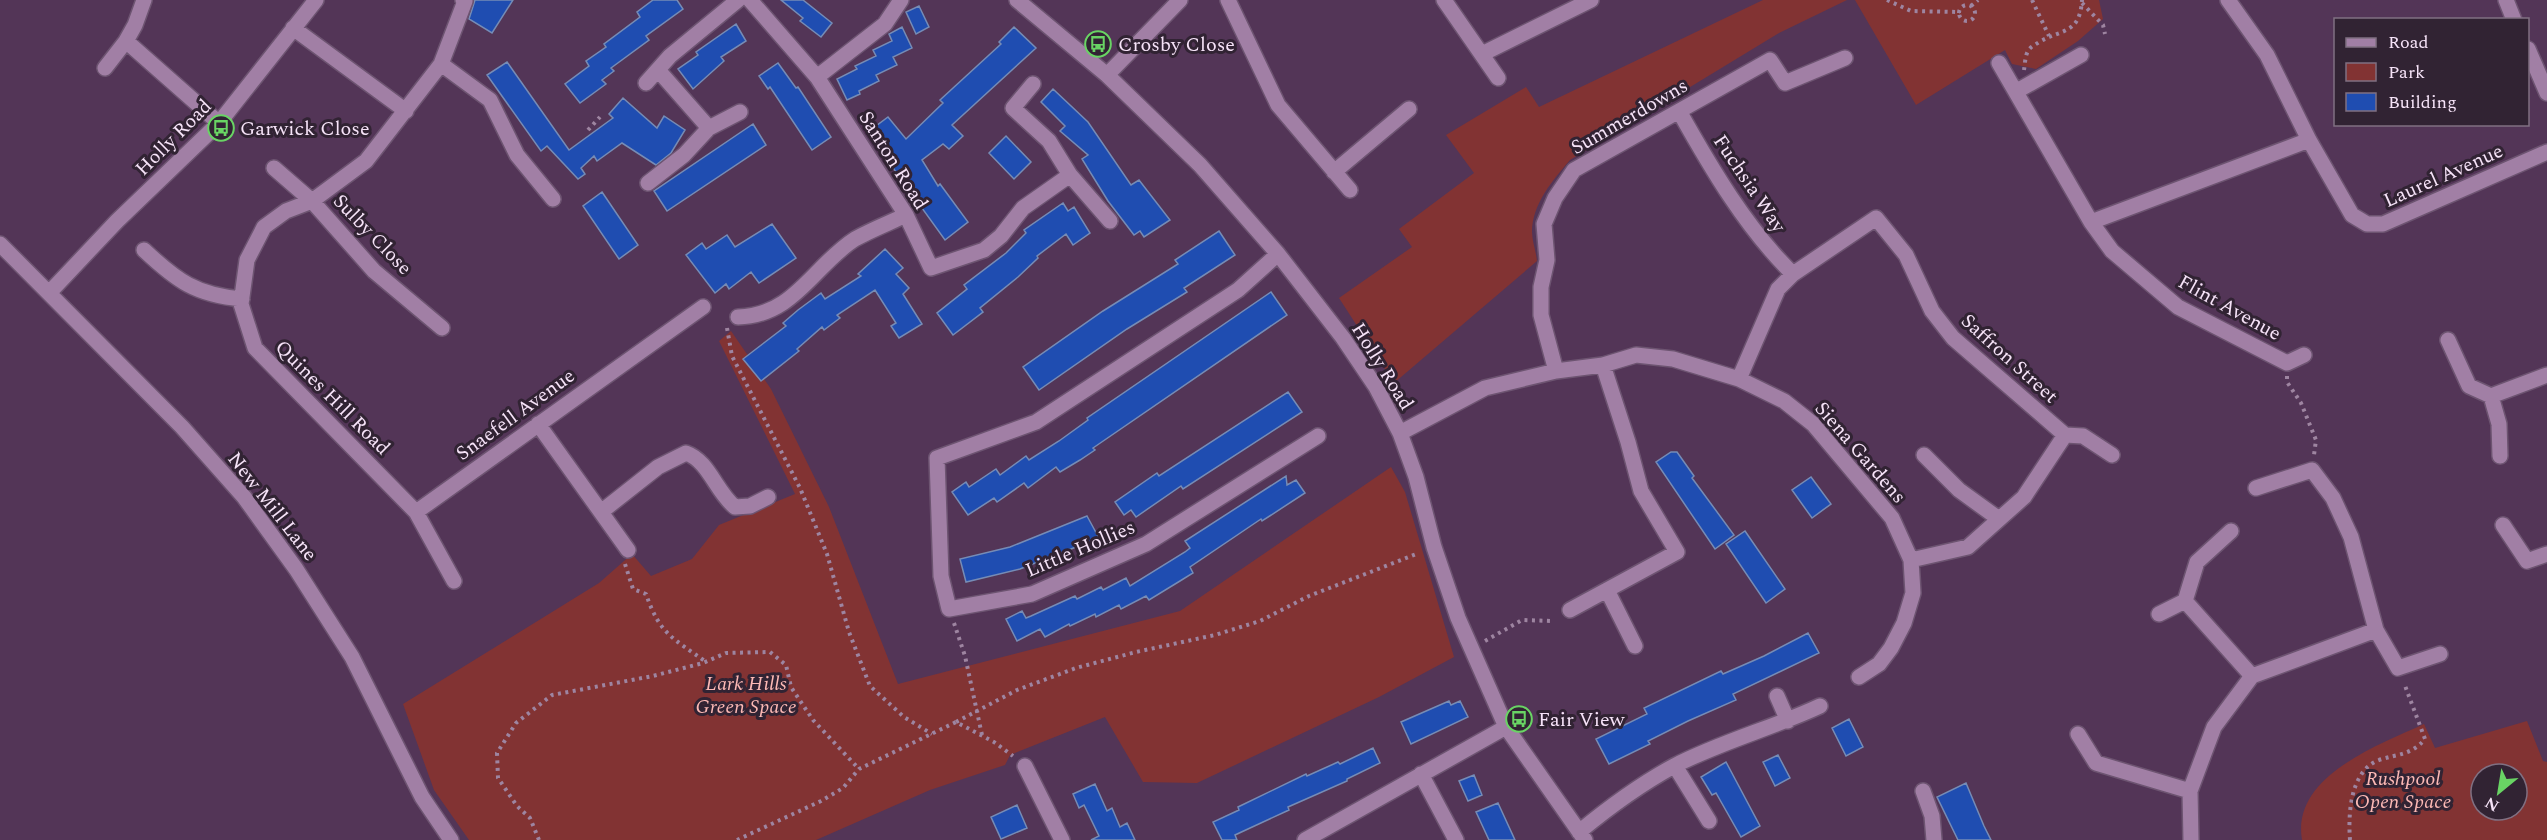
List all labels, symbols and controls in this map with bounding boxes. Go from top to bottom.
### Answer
legend [2334,18,2529,126]
bus stop icon: Crosby Close [1083,29,1113,59]
text: Road [2388,29,2429,56]
place label: Crosby Close [1118,30,1235,60]
text: Park [2388,59,2425,86]
street label: Summerdowns [1565,71,1694,163]
text: Building [2388,89,2457,116]
street label: Holly Road [128,92,219,183]
street label: Santon Road [851,105,936,216]
bus stop icon: Garwick Close [206,113,236,143]
place label: Garwick Close [240,114,370,144]
street label: Fuchsia Way [1705,128,1794,240]
street label: Laurel Avenue [2379,136,2508,216]
street label: Sulby Close [326,187,419,282]
street label: Flint Avenue [2172,267,2287,349]
street label: Saffron Street [1954,307,2065,411]
street label: Holly Road [1343,317,1421,416]
street label: Quines Hill Road [268,333,397,462]
street label: Snaefell Avenue [450,361,581,468]
street label: Siena Gardens [1807,395,1913,510]
street label: New Mill Lane [220,446,325,568]
street label: Little Hollies [1021,512,1140,586]
park label: Lark Hills Green Space [695,669,797,722]
bus stop icon: Fair View [1504,704,1534,734]
place label: Fair View [1538,705,1626,735]
north arrow [2469,762,2529,822]
park label: Rushpool Open Space [2355,764,2451,817]
text: N [2480,790,2504,818]

